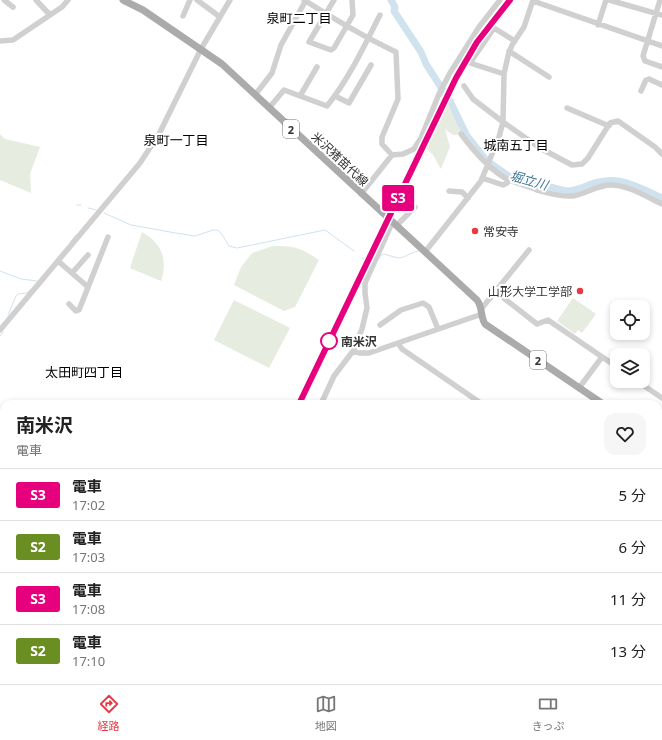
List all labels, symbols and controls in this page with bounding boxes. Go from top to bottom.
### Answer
district label: 泉町二丁目 [266,9,332,27]
road number: 2 [283,120,299,138]
street label: 米沢猪苗代線 [308,128,372,190]
district label: 泉町一丁目 [143,131,209,149]
district label: 城南五丁目 [483,136,549,154]
water label: 堀立川 [508,166,552,195]
line badge: S3 [380,185,416,211]
text: S3 [390,188,406,207]
place label: 常安寺 [483,223,519,240]
marker: 常安寺 [470,226,480,236]
place label: 山形大学工学部 [488,283,572,300]
marker: 山形大学工学部 [575,286,585,296]
map controls [610,300,650,388]
button: locate [610,300,650,340]
marker: 南米沢 [320,332,338,350]
place label: 南米沢 [341,333,377,350]
button: layers [610,348,650,388]
road number: 2 [530,351,546,369]
district label: 太田町四丁目 [45,363,123,381]
text: 南米沢 [16,412,73,438]
button: heart [604,413,646,455]
text: 電車 [16,441,42,459]
text: 電車 [72,476,102,496]
text: S3 [30,485,46,504]
text: 5 分 [619,485,646,505]
text: 17:02 [72,496,105,514]
text: 電車 [72,528,102,548]
text: S2 [30,537,46,556]
text: 6 分 [619,537,646,557]
text: 17:03 [72,548,105,566]
text: 電車 [72,580,102,600]
text: S3 [30,589,46,608]
text: 11 分 [610,589,646,609]
text: 17:08 [72,600,105,618]
text: 電車 [72,632,102,652]
text: S2 [30,641,46,660]
text: 13 分 [610,641,646,661]
text: 17:10 [72,652,105,670]
tab: 経路 [98,693,120,733]
tab: 地図 [315,693,337,733]
tab: きっぷ [532,693,564,733]

